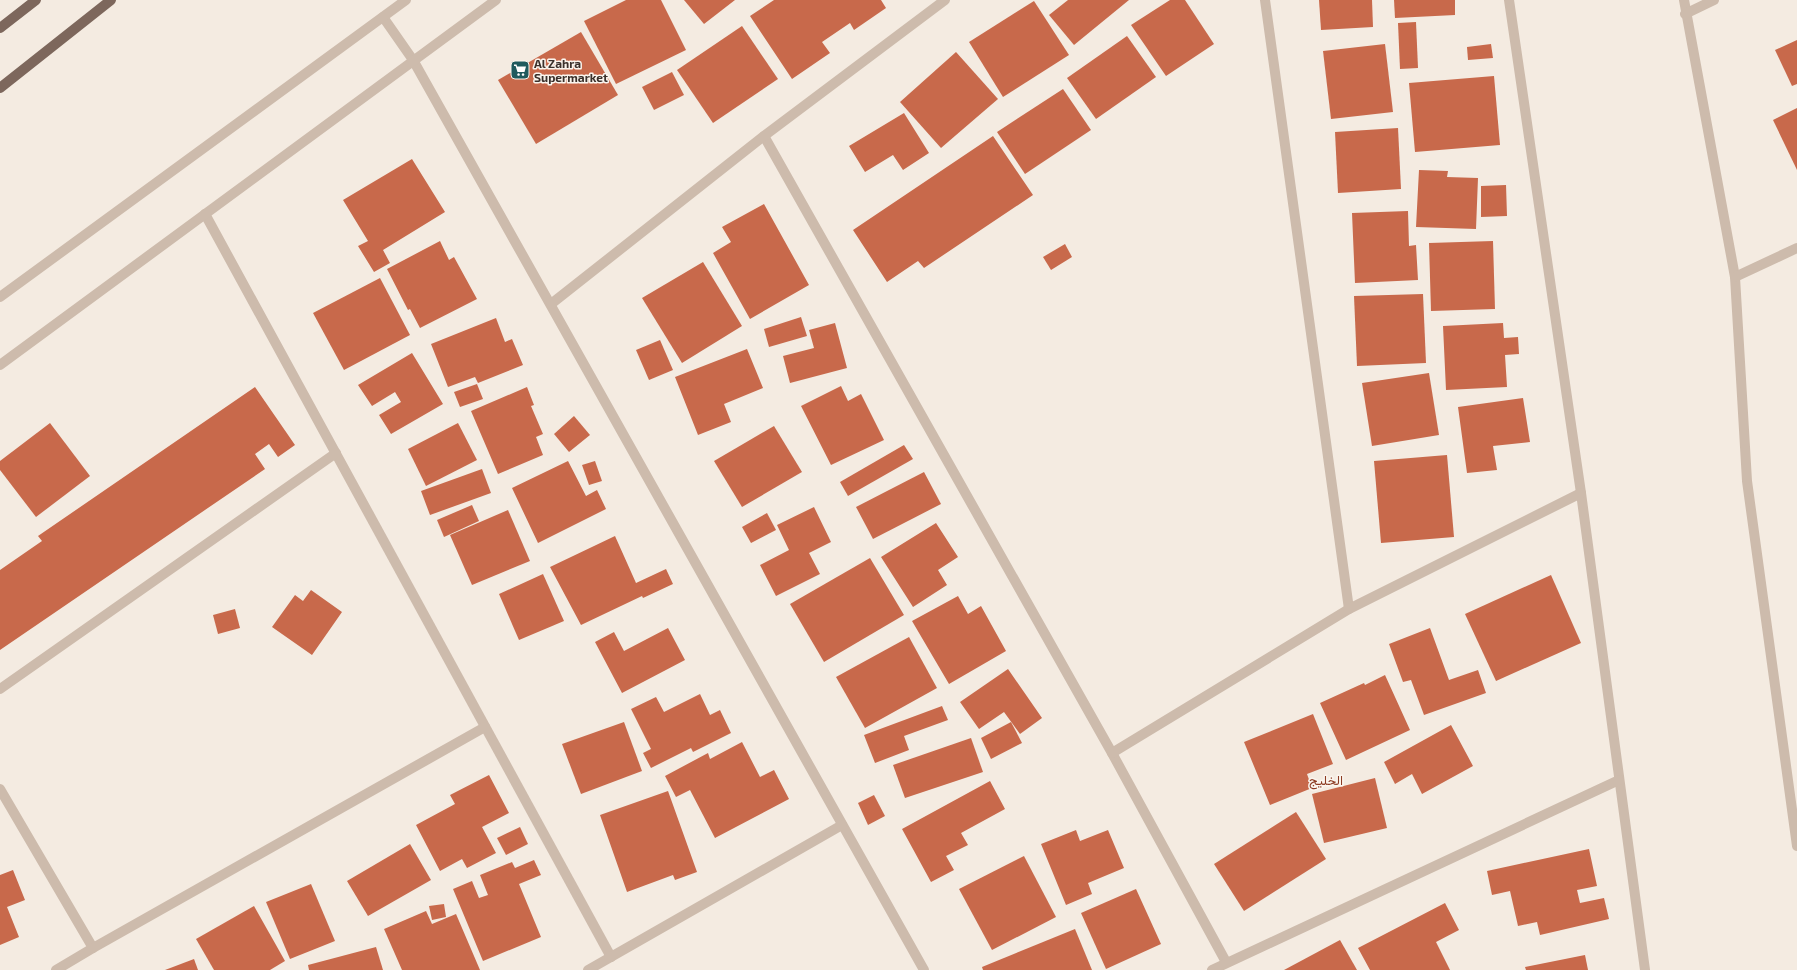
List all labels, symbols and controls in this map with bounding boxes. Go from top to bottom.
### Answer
place label: Al Zahra Supermarket [534,56,608,84]
supermarket icon: Al Zahra Supermarket [509,59,531,81]
district label: الخليج [1309,772,1343,790]

